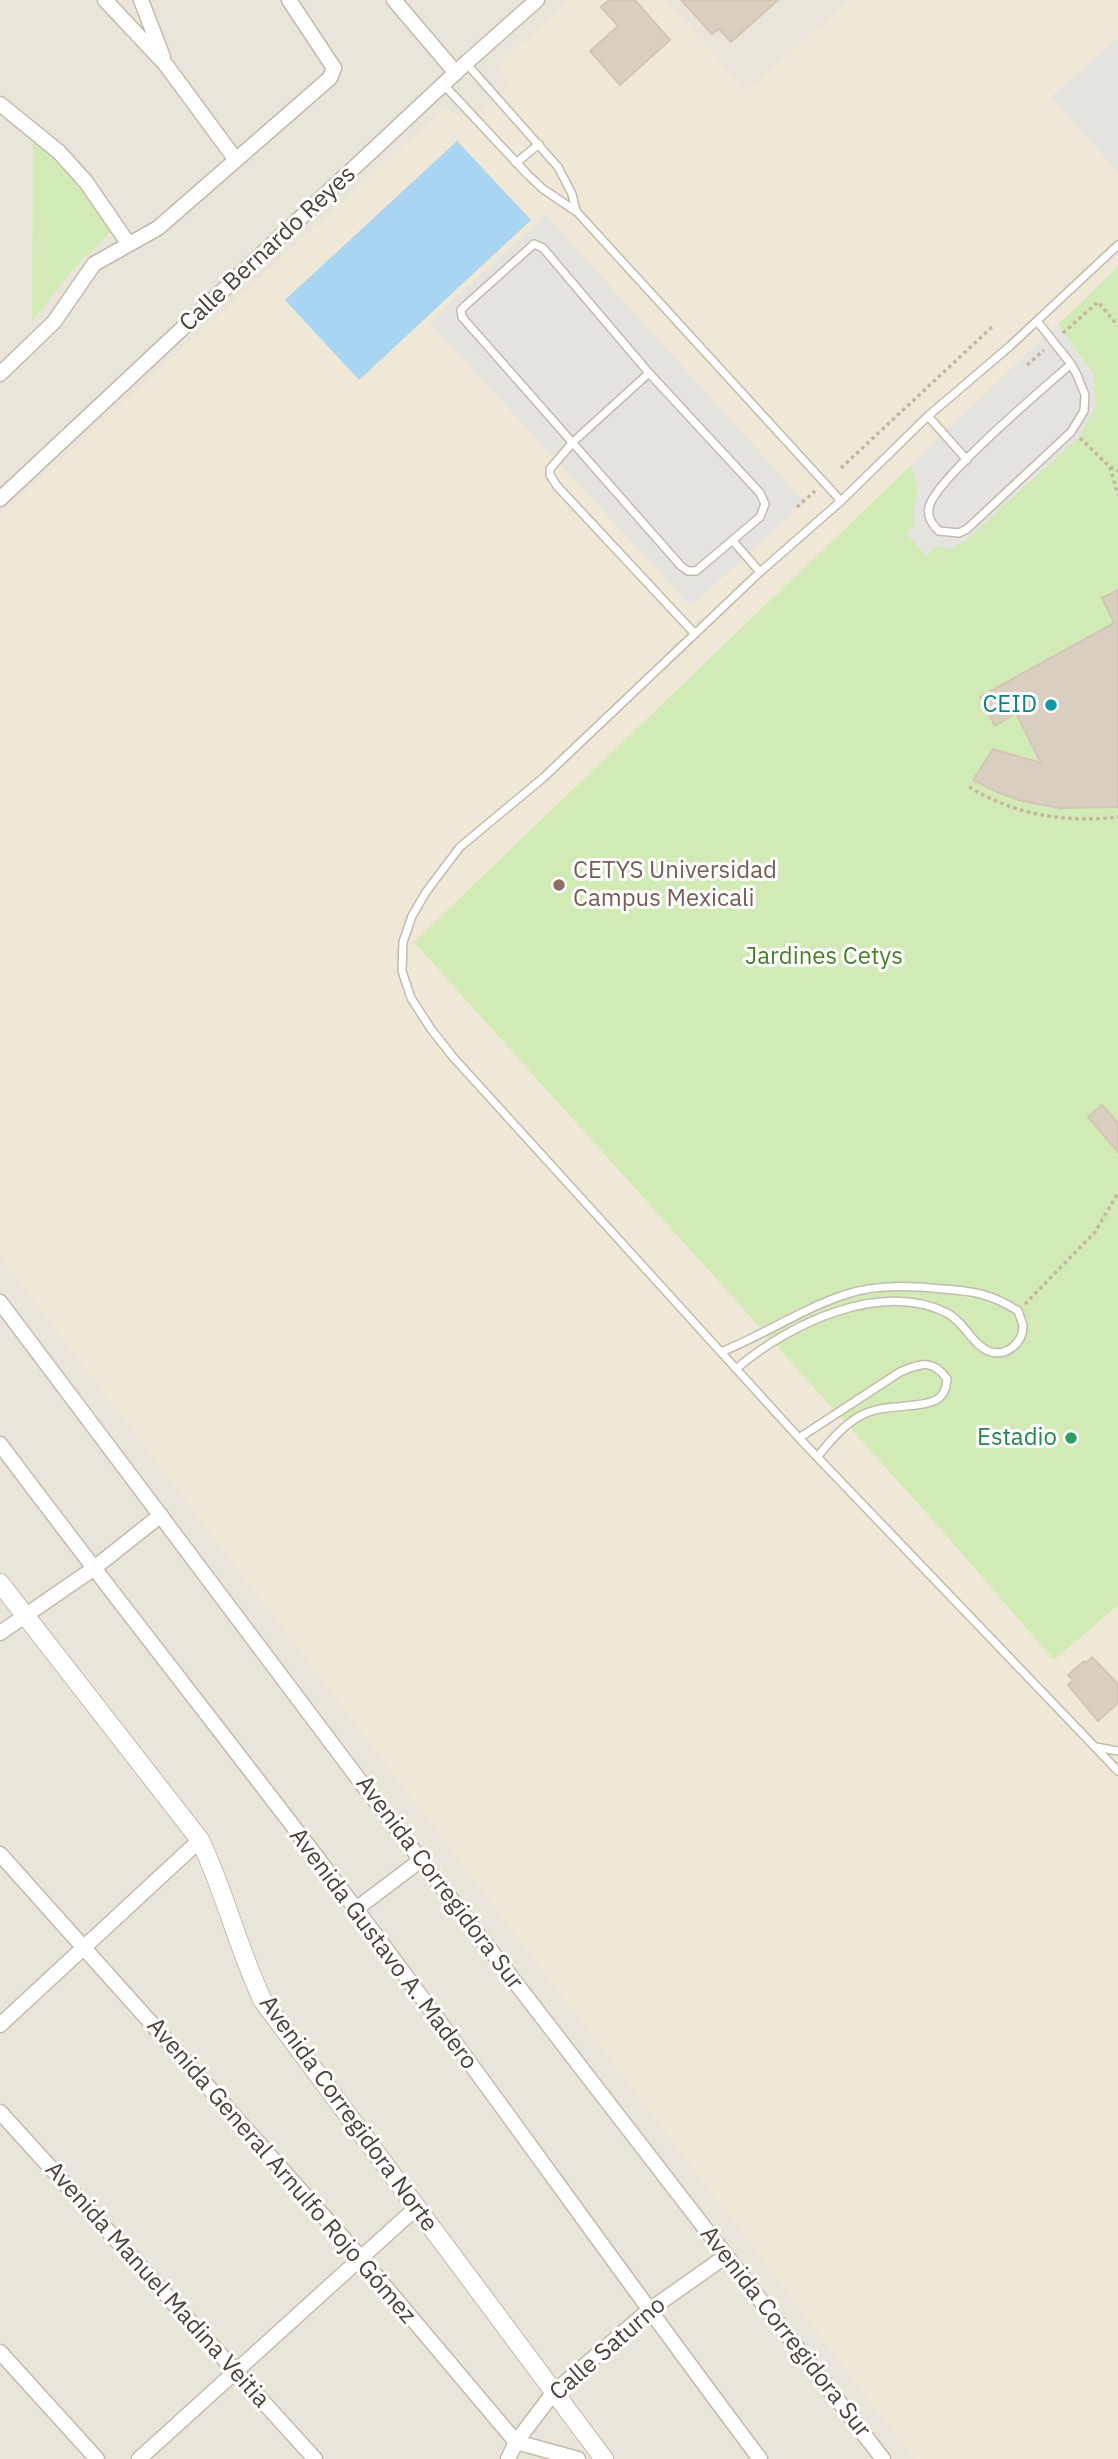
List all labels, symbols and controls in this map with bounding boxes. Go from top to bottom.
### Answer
street label: Calle Bernardo Reyes [174,160,362,338]
place label: CEID [982,691,1037,719]
marker: CEID [1043,697,1059,713]
place label: CETYS Universidad Campus Mexicali [573,857,777,913]
marker: CETYS Universidad Campus Mexicali [551,877,567,893]
park label: Jardines Cetys [745,943,903,971]
place label: Estadio [977,1424,1057,1452]
marker: Estadio [1063,1430,1079,1446]
street label: Avenida Corregidora Sur [349,1770,529,1996]
street label: Avenida Gustavo A. Madero [283,1823,483,2075]
street label: Avenida Corregidora Norte [253,1990,443,2238]
street label: Avenida General Arnulfo Rojo Gómez [140,2012,422,2330]
street label: Avenida Manuel Madina Veitia [39,2156,275,2414]
street label: Avenida Corregidora Sur [694,2221,876,2443]
street label: Calle Saturno [544,2291,672,2407]

